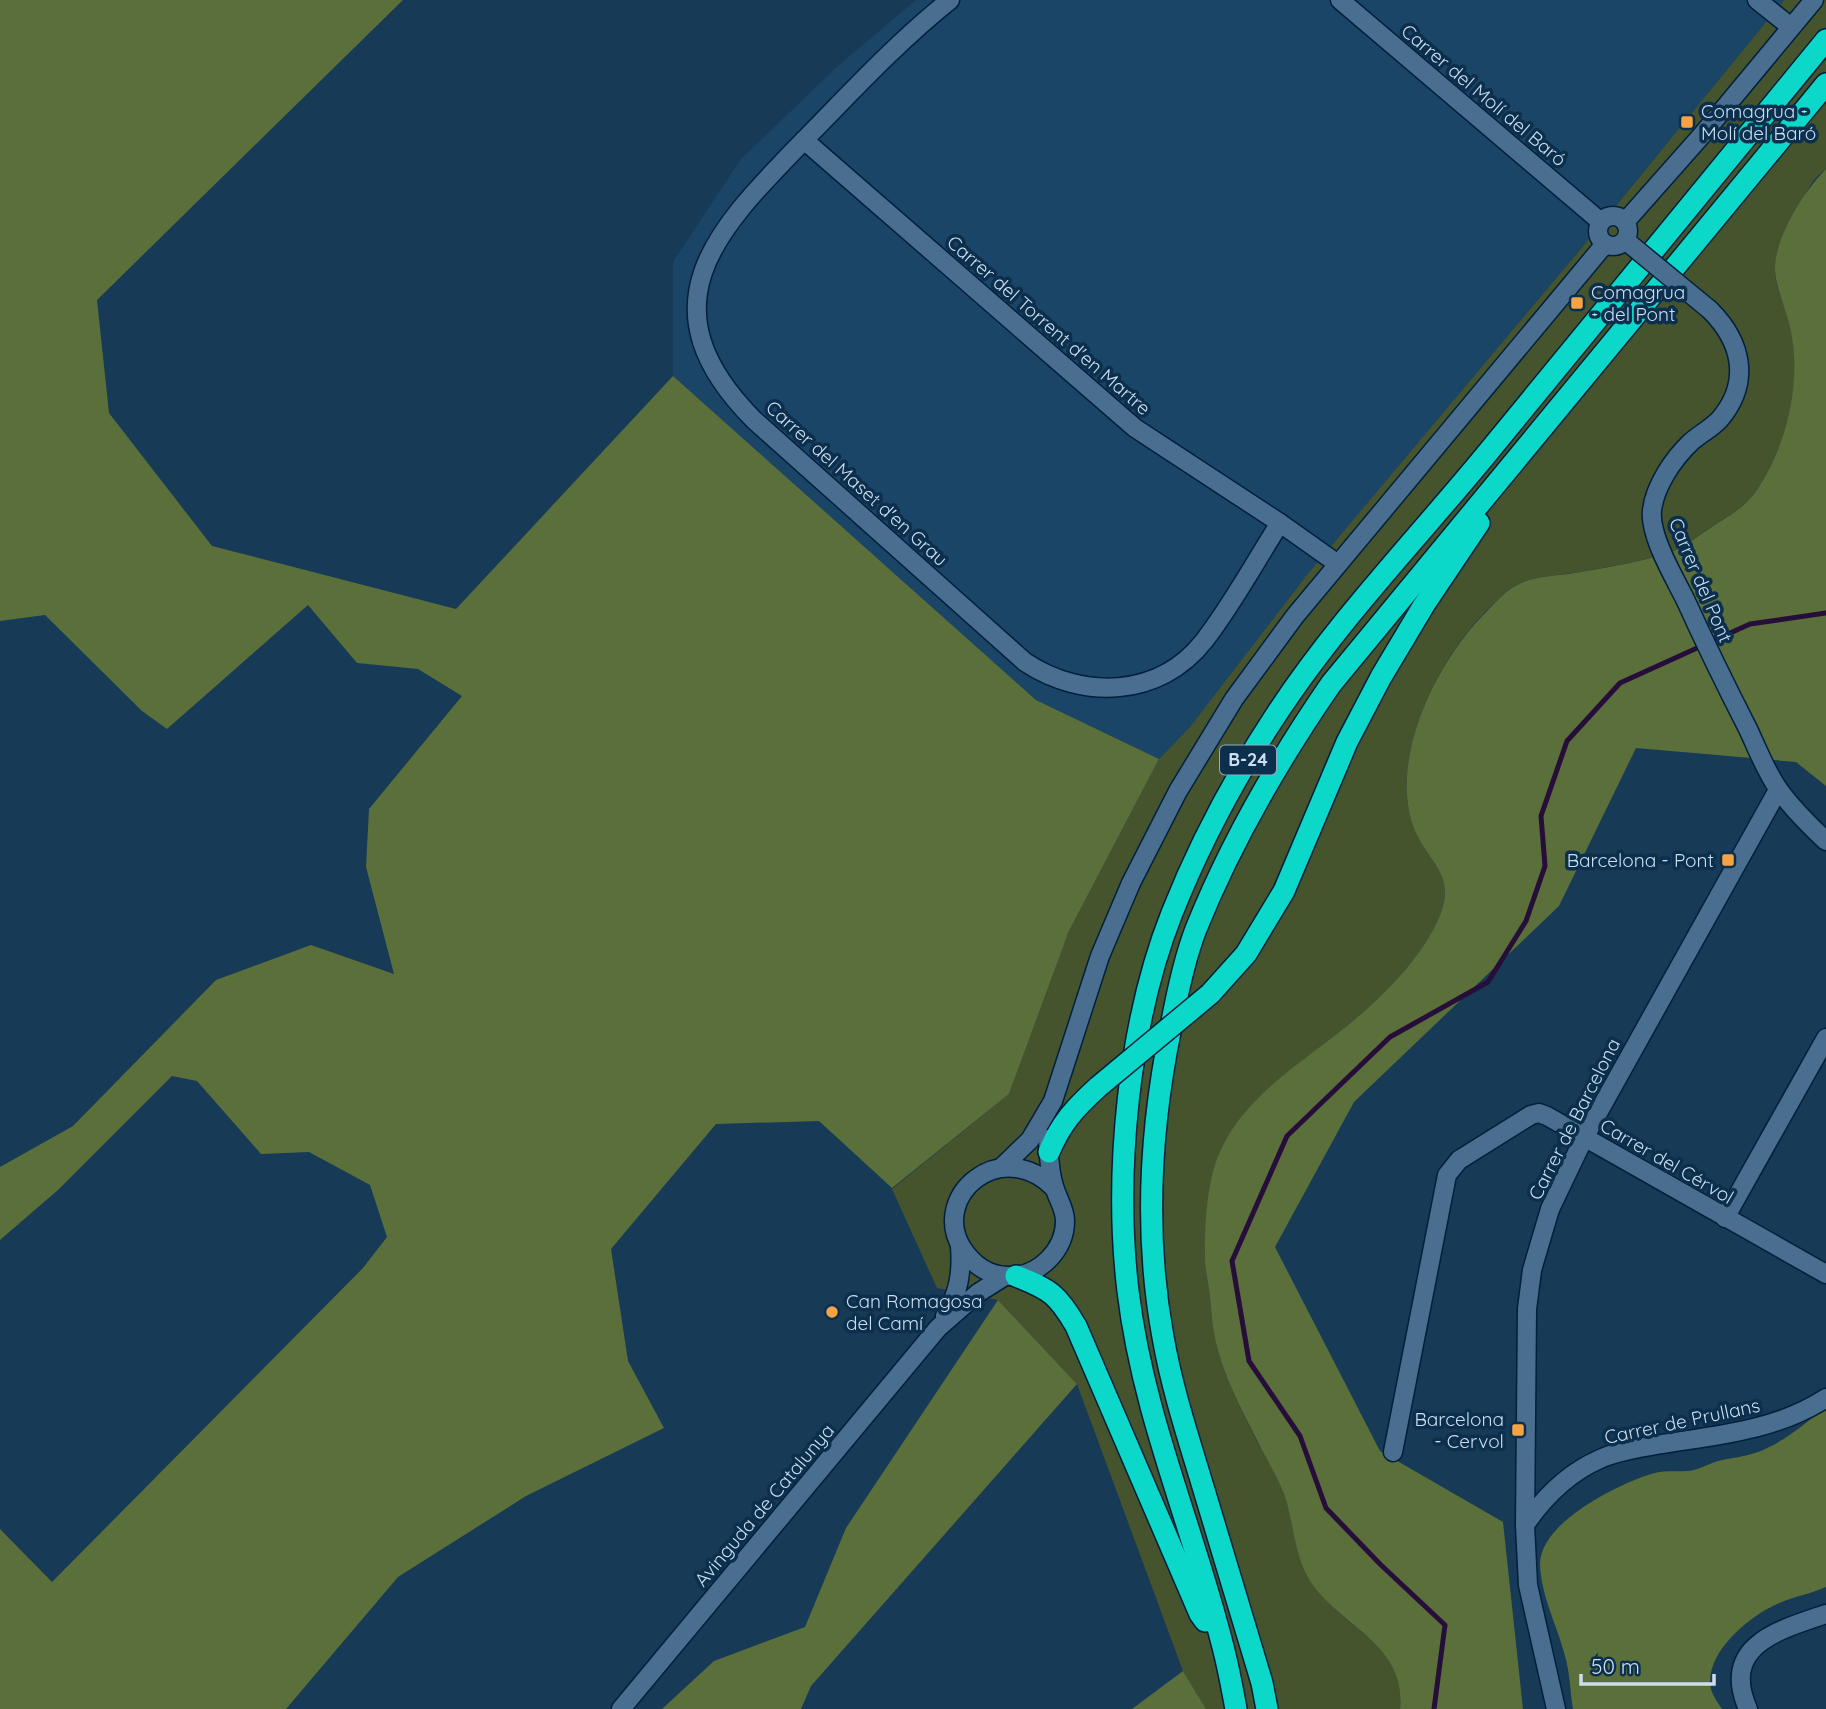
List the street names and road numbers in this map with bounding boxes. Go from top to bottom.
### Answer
street label: Carrer del Molí del Baró [1396,19,1572,171]
street label: Carrer del Torrent d'en Martre [942,230,1156,420]
street label: Carrer del Maset d'en Grau [761,395,953,571]
street label: Carrer del Pont [1664,514,1738,646]
road number: B-24 [1220,746,1276,774]
street label: Carrer de Barcelona [1523,1034,1625,1204]
street label: Carrer del Cérvol [1596,1113,1738,1209]
street label: Carrer de Prullans [1602,1393,1762,1449]
street label: Avinguda de Catalunya [689,1419,839,1591]

